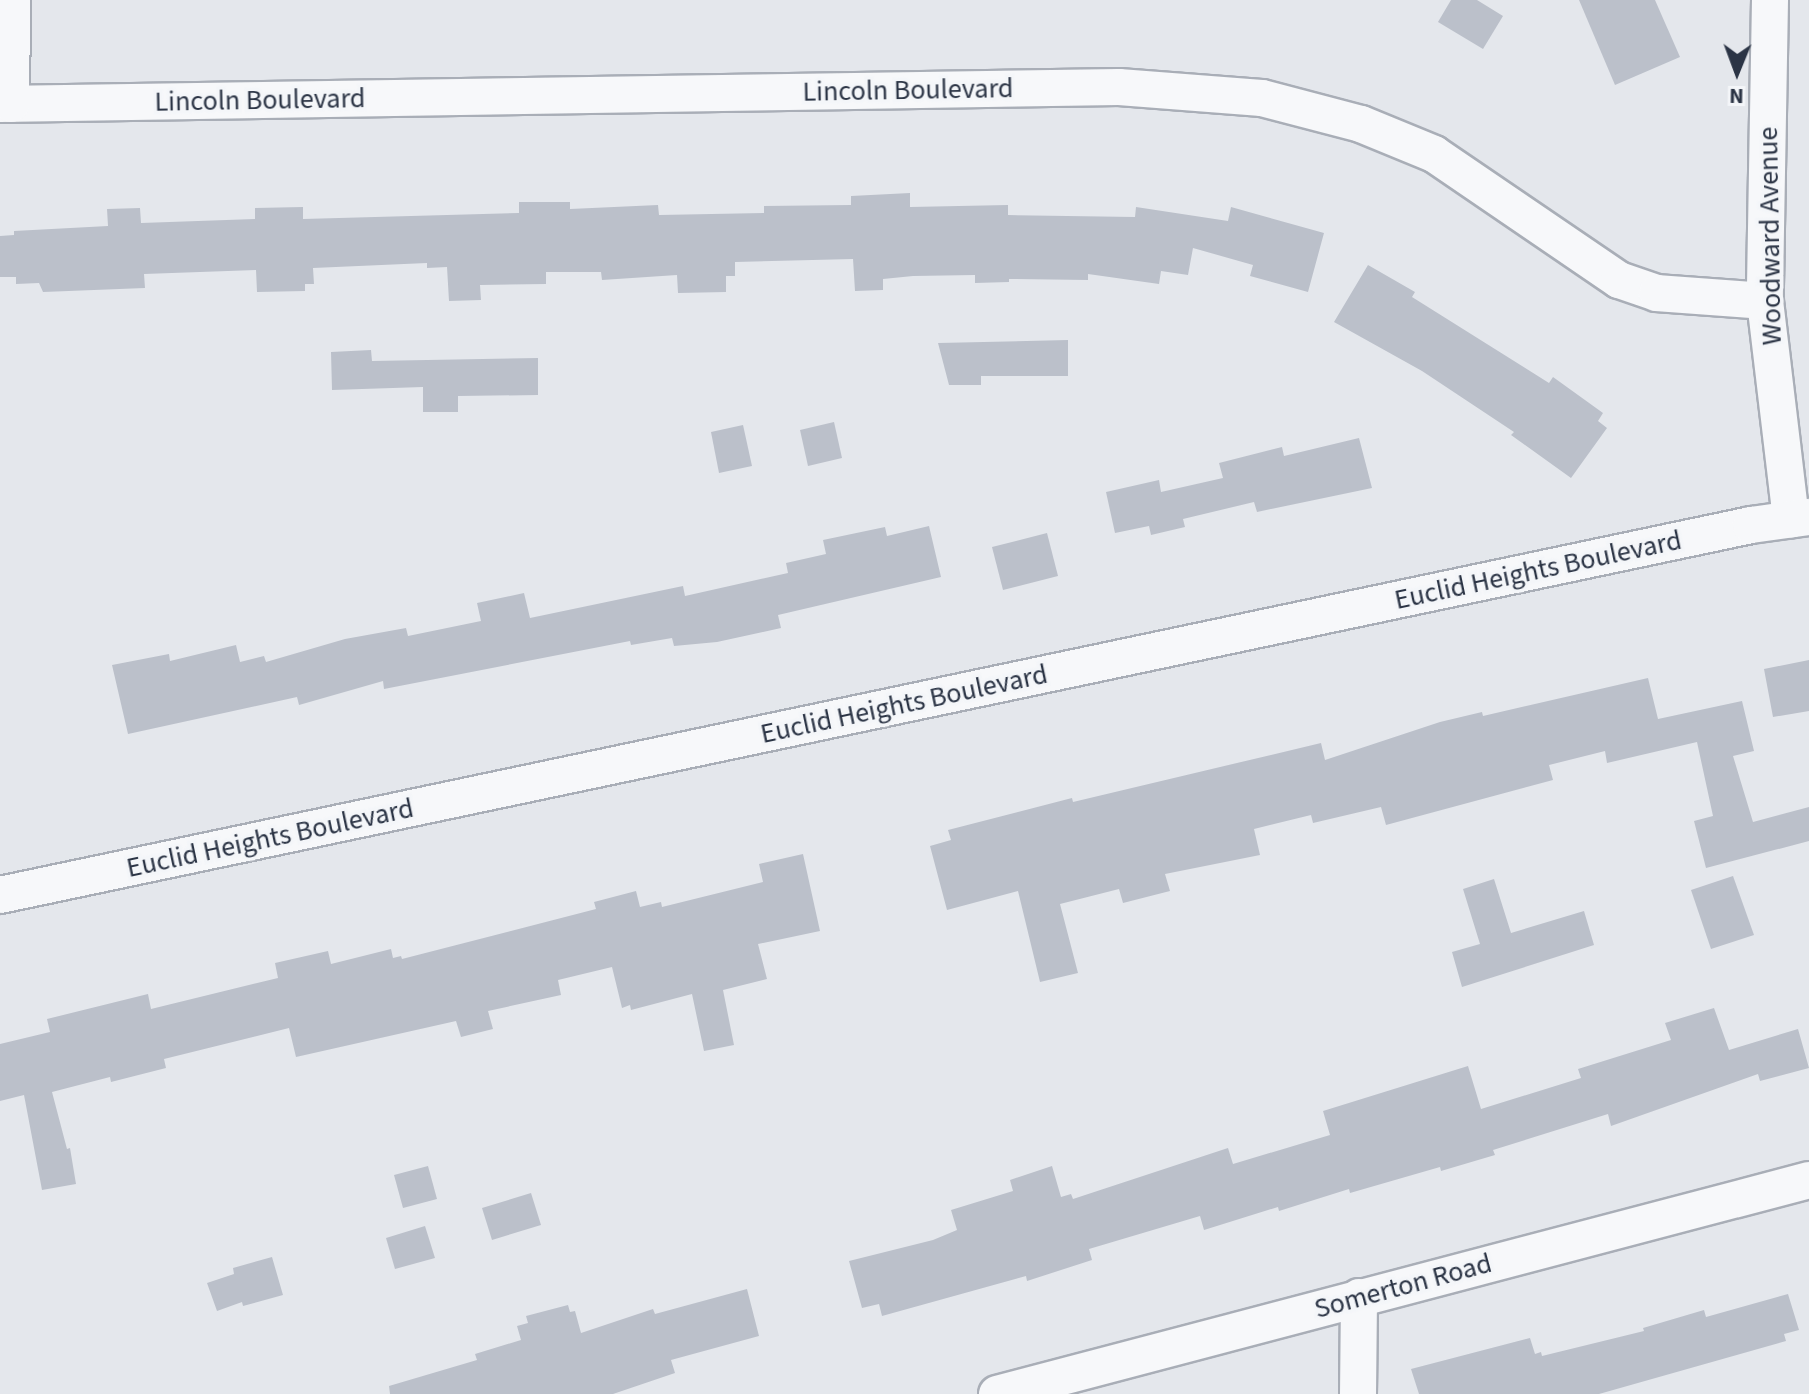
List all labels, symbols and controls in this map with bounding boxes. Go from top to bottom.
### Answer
north arrow [1697,32,1777,112]
street label: Lincoln Boulevard [802,71,1014,109]
text: N [1729,80,1744,112]
street label: Lincoln Boulevard [154,81,366,119]
street label: Woodward Avenue [1751,126,1789,346]
street label: Euclid Heights Boulevard [1391,523,1685,617]
street label: Euclid Heights Boulevard [757,657,1051,751]
street label: Euclid Heights Boulevard [123,791,417,885]
street label: Somerton Road [1311,1246,1495,1326]

